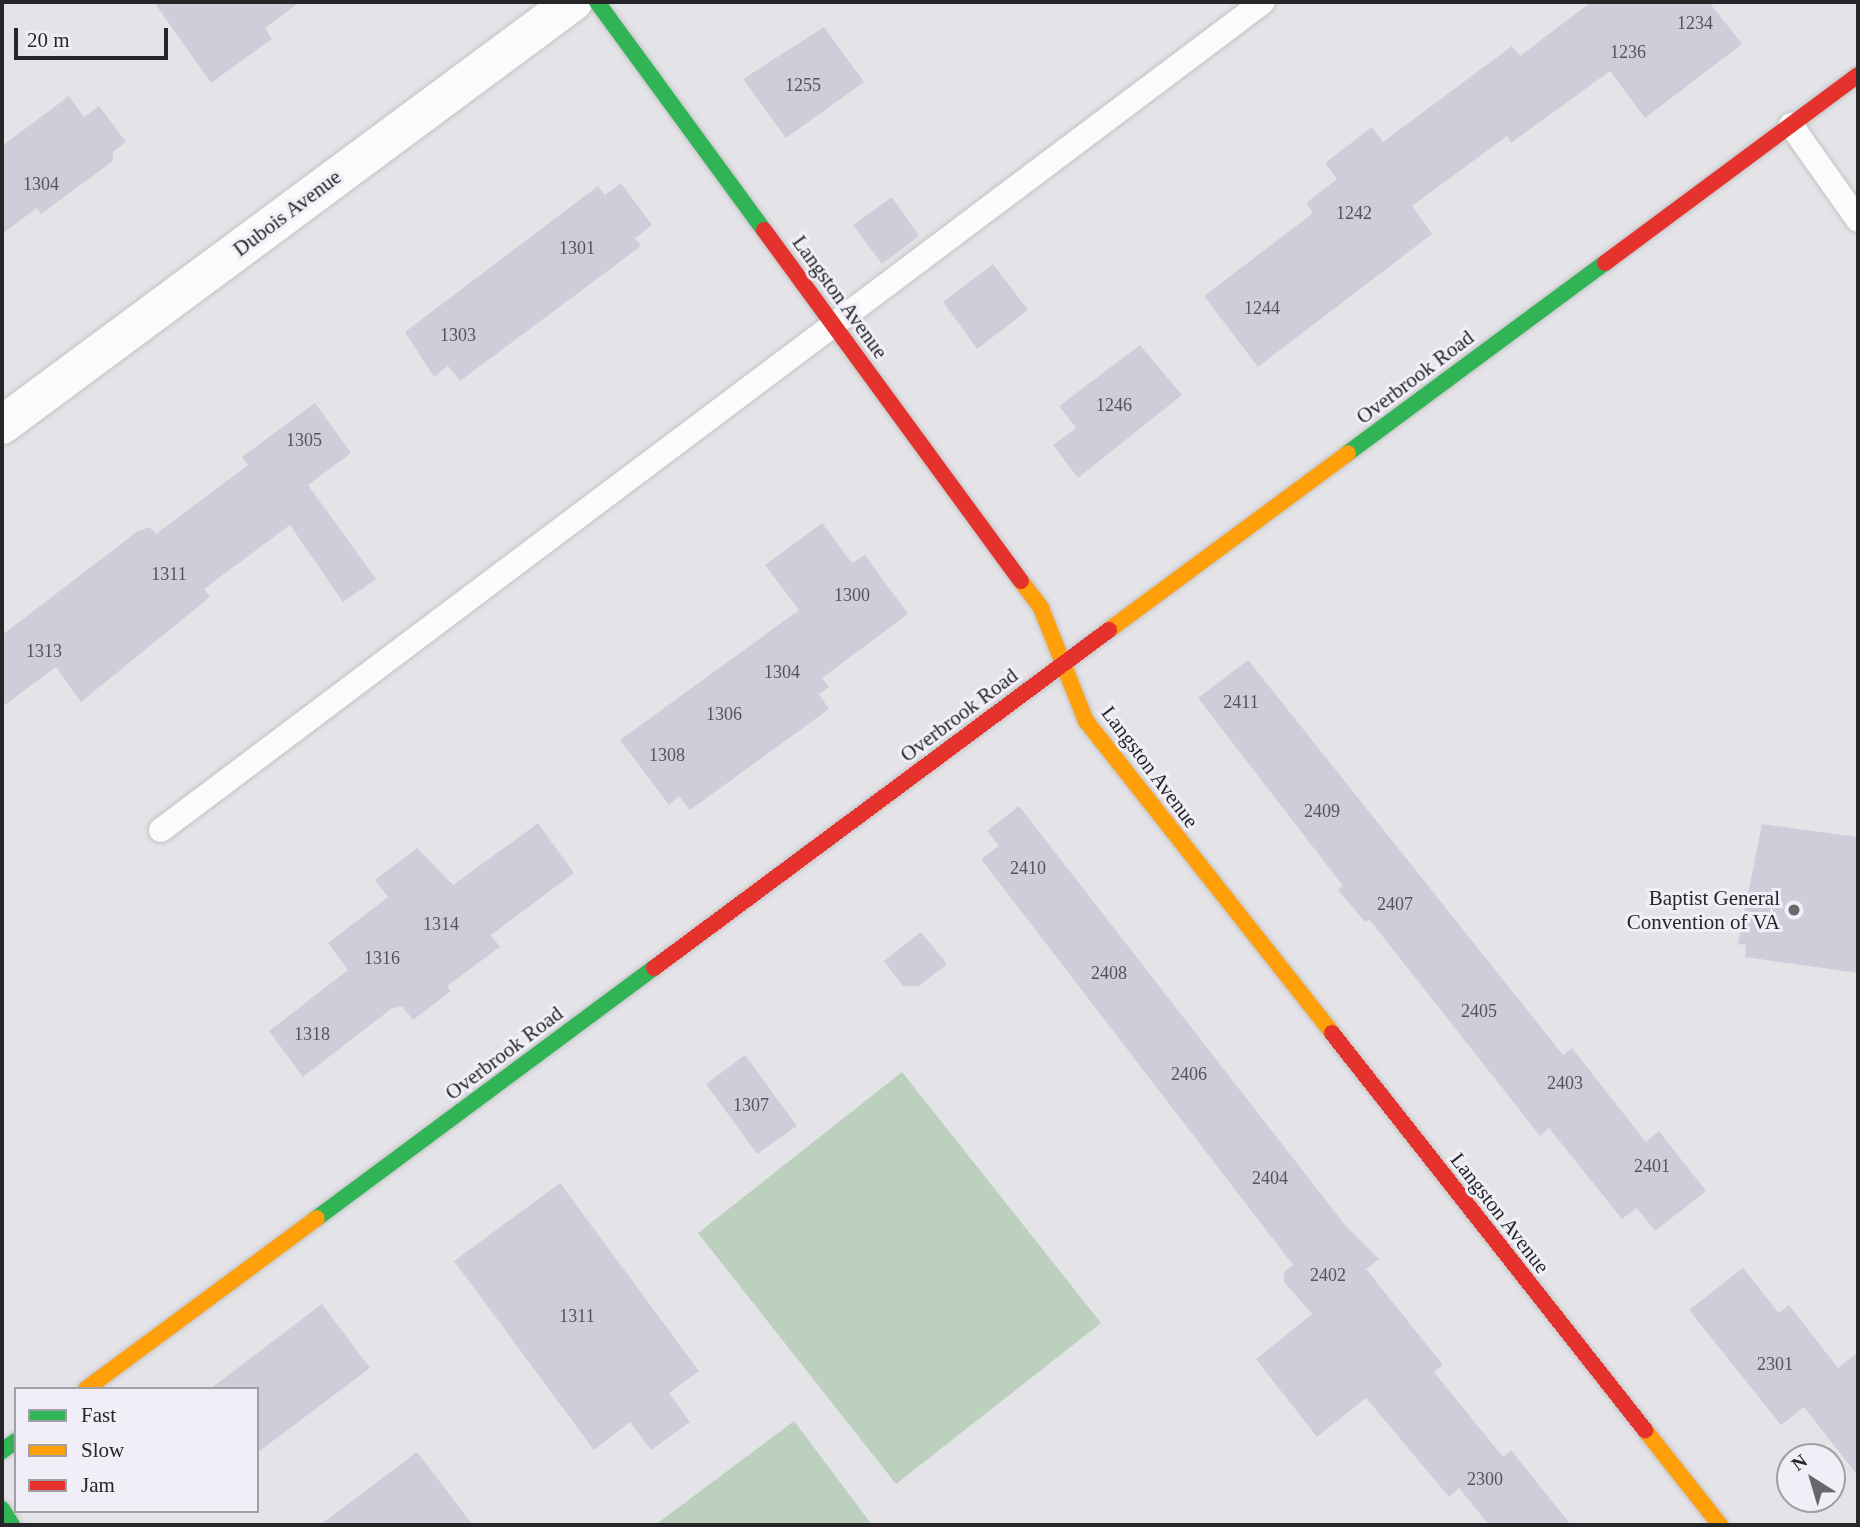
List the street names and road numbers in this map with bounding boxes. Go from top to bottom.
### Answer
street label: Dubois Avenue [228,164,346,262]
street label: Langston Avenue [787,230,893,364]
street label: Overbrook Road [1351,325,1479,429]
street label: Overbrook Road [895,663,1023,767]
street label: Langston Avenue [1096,701,1204,833]
street label: Overbrook Road [440,1001,568,1105]
street label: Langston Avenue [1445,1147,1555,1279]

